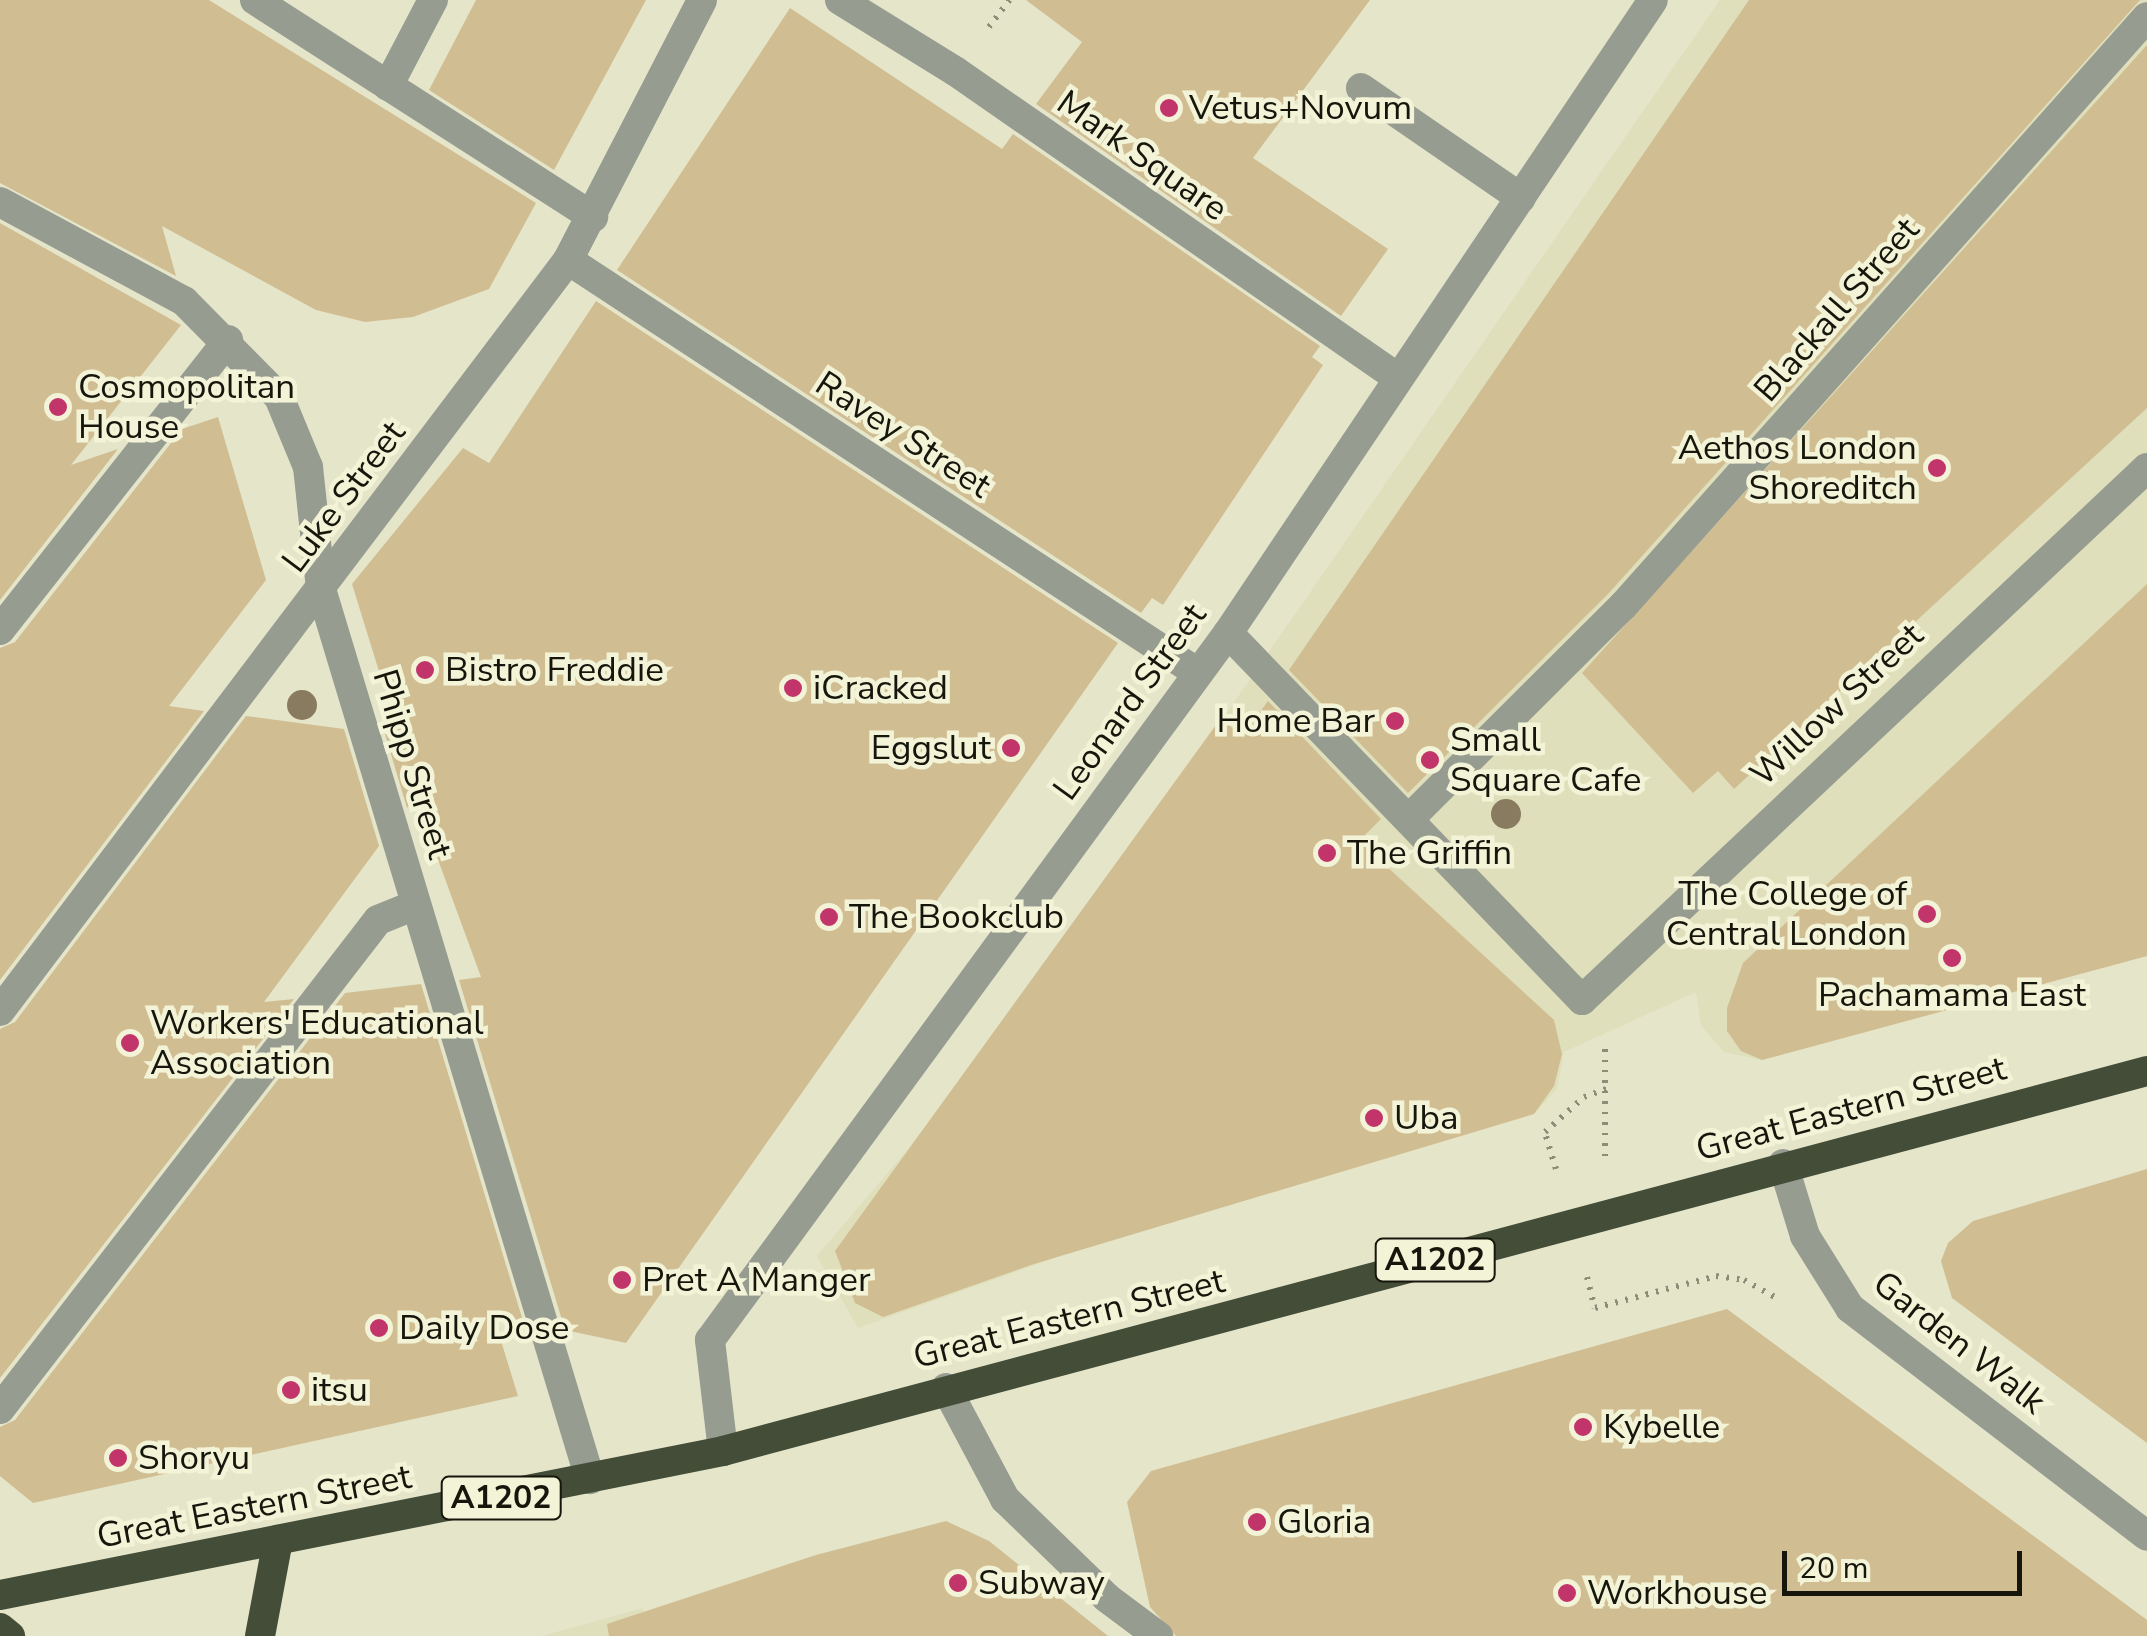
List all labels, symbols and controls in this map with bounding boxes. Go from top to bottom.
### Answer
street label: Mark Square [1049,82,1235,230]
place label: Vetus+Novum [1189,87,1412,129]
marker: Vetus+Novum [1158,97,1180,119]
street label: Blackall Street [1746,209,1928,411]
street label: Ravey Street [808,363,998,507]
place label: Cosmopolitan House [78,366,295,448]
marker: Cosmopolitan House [47,396,69,418]
street label: Luke Street [274,413,414,581]
place label: Aethos London Shoreditch [1678,427,1917,509]
marker: Aethos London Shoreditch [1926,457,1948,479]
street label: Leonard Street [1045,596,1215,808]
street label: Willow Street [1742,615,1932,795]
place label: Bistro Freddie [445,649,664,691]
marker: Bistro Freddie [414,659,436,681]
street label: Phipp Street [363,664,461,864]
place label: iCracked [813,667,948,709]
marker: iCracked [782,677,804,699]
place label: Home Bar [1217,700,1375,742]
marker: Home Bar [1384,710,1406,732]
place label: Small Square Cafe [1450,719,1641,801]
place label: Eggslut [871,727,991,769]
marker: Eggslut [1000,737,1022,759]
marker: Small Square Cafe [1419,749,1441,771]
place label: The Griffin [1347,832,1512,874]
marker: The Griffin [1316,842,1338,864]
place label: The College of Central London [1666,873,1907,955]
place label: The Bookclub [849,896,1064,938]
marker: The College of Central London [1916,903,1938,925]
marker: The Bookclub [818,906,840,928]
marker: Pachamama East [1941,947,1963,969]
place label: Pachamama East [1818,974,2086,1016]
place label: Workers' Educational Association [150,1002,484,1084]
marker: Workers' Educational Association [119,1032,141,1054]
street label: Great Eastern Street [1691,1047,2011,1171]
place label: Uba [1394,1097,1458,1139]
marker: Uba [1363,1107,1385,1129]
road number: A1202 [1372,1233,1498,1287]
place label: Pret A Manger [642,1259,870,1301]
street label: Great Eastern Street [909,1260,1229,1378]
street label: Garden Walk [1864,1263,2054,1423]
marker: Pret A Manger [611,1269,633,1291]
place label: Daily Dose [399,1307,569,1349]
marker: Daily Dose [368,1317,390,1339]
place label: itsu [311,1369,368,1411]
marker: itsu [280,1379,302,1401]
place label: Kybelle [1603,1406,1720,1448]
marker: Kybelle [1572,1416,1594,1438]
place label: Shoryu [138,1437,250,1479]
marker: Shoryu [107,1447,129,1469]
street label: Great Eastern Street [93,1456,415,1558]
road number: A1202 [438,1471,564,1525]
place label: Gloria [1277,1501,1371,1543]
marker: Gloria [1246,1511,1268,1533]
scale bar [1787,1531,2027,1593]
text: 20 m [1799,1548,1868,1589]
place label: Subway [978,1562,1105,1604]
marker: Subway [947,1572,969,1594]
place label: Workhouse [1587,1572,1767,1614]
marker: Workhouse [1556,1582,1578,1604]

